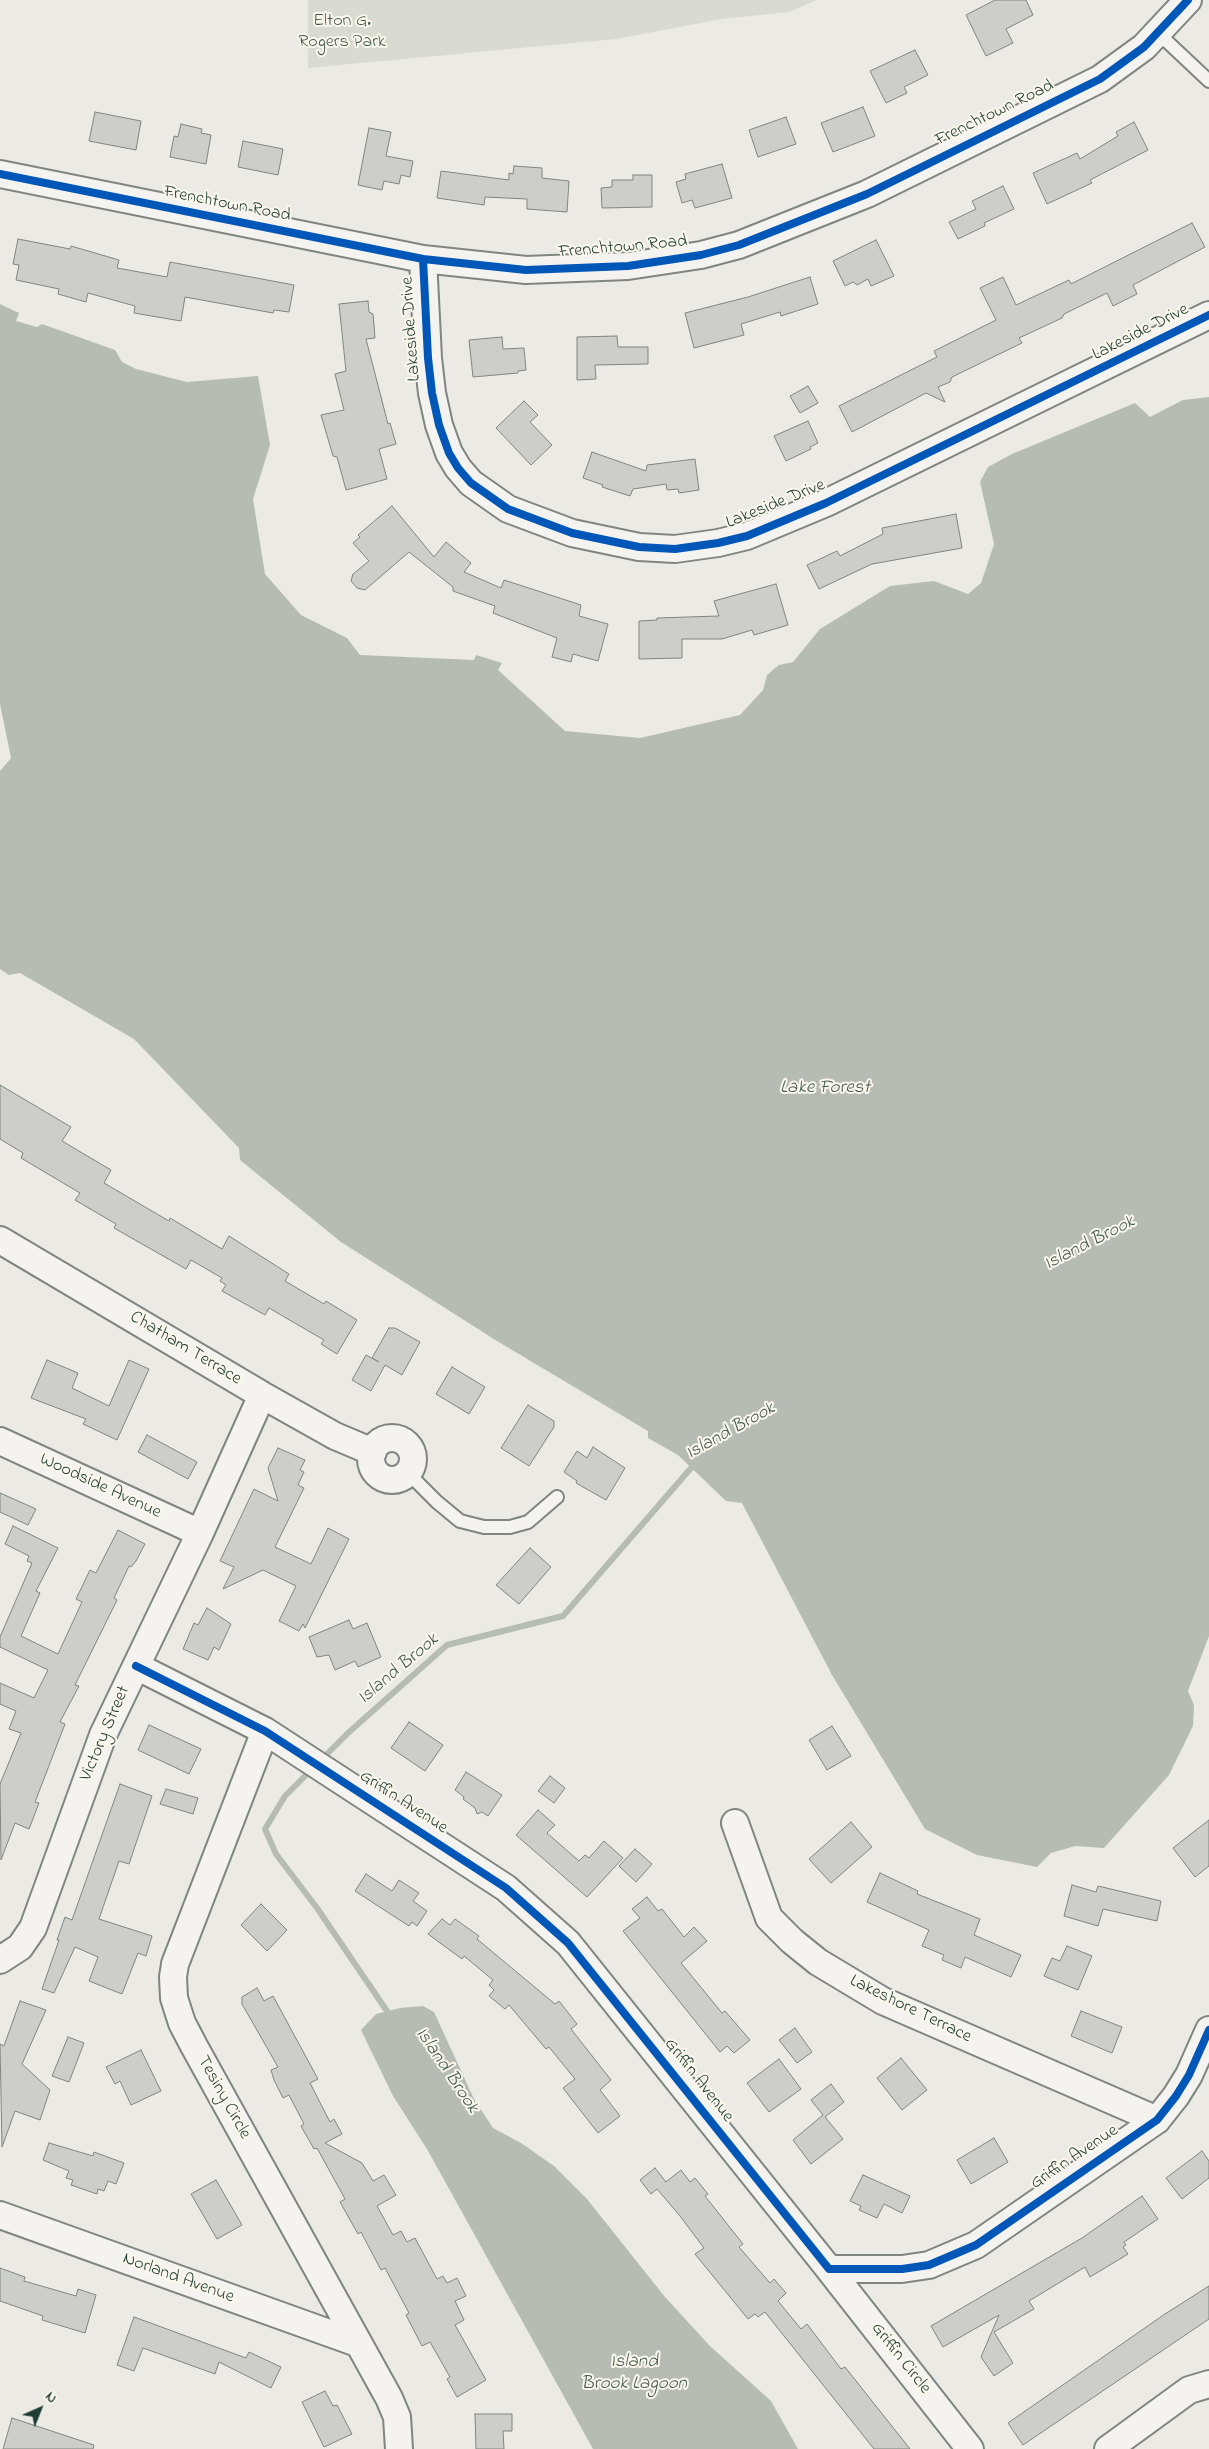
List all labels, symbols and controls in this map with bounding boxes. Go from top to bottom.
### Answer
park label: Elton G. Rogers Park [298,11,386,54]
street label: Frenchtown Road [932,76,1058,152]
street label: Frenchtown Road [162,182,292,228]
street label: Frenchtown Road [558,232,688,264]
street label: Lakeside Drive [398,276,426,382]
street label: Lakeside Drive [1089,300,1193,366]
street label: Lakeside Drive [723,475,829,535]
water label: Lake Forest [780,1078,870,1100]
water label: Island Brook [1041,1211,1139,1277]
street label: Chatham Terrace [125,1307,245,1391]
water label: Island Brook [682,1398,780,1466]
street label: Woodside Avenue [36,1449,164,1525]
water label: Island Brook [354,1630,444,1710]
street label: Victory Street [76,1683,136,1785]
street label: Griffin Avenue [355,1766,451,1840]
street label: Lakeshore Terrace [846,1971,974,2049]
water label: Island Brook [409,2024,483,2118]
street label: Griffin Avenue [658,2035,738,2127]
street label: Tesiny Circle [191,2053,255,2143]
street label: Griffin Avenue [1027,2121,1123,2195]
street label: Norland Avenue [119,2249,237,2309]
street label: Griffin Circle [865,2319,935,2399]
water label: Island Brook Lagoon [581,2352,687,2396]
north arrow [15,2384,65,2434]
text: N [40,2387,61,2409]

